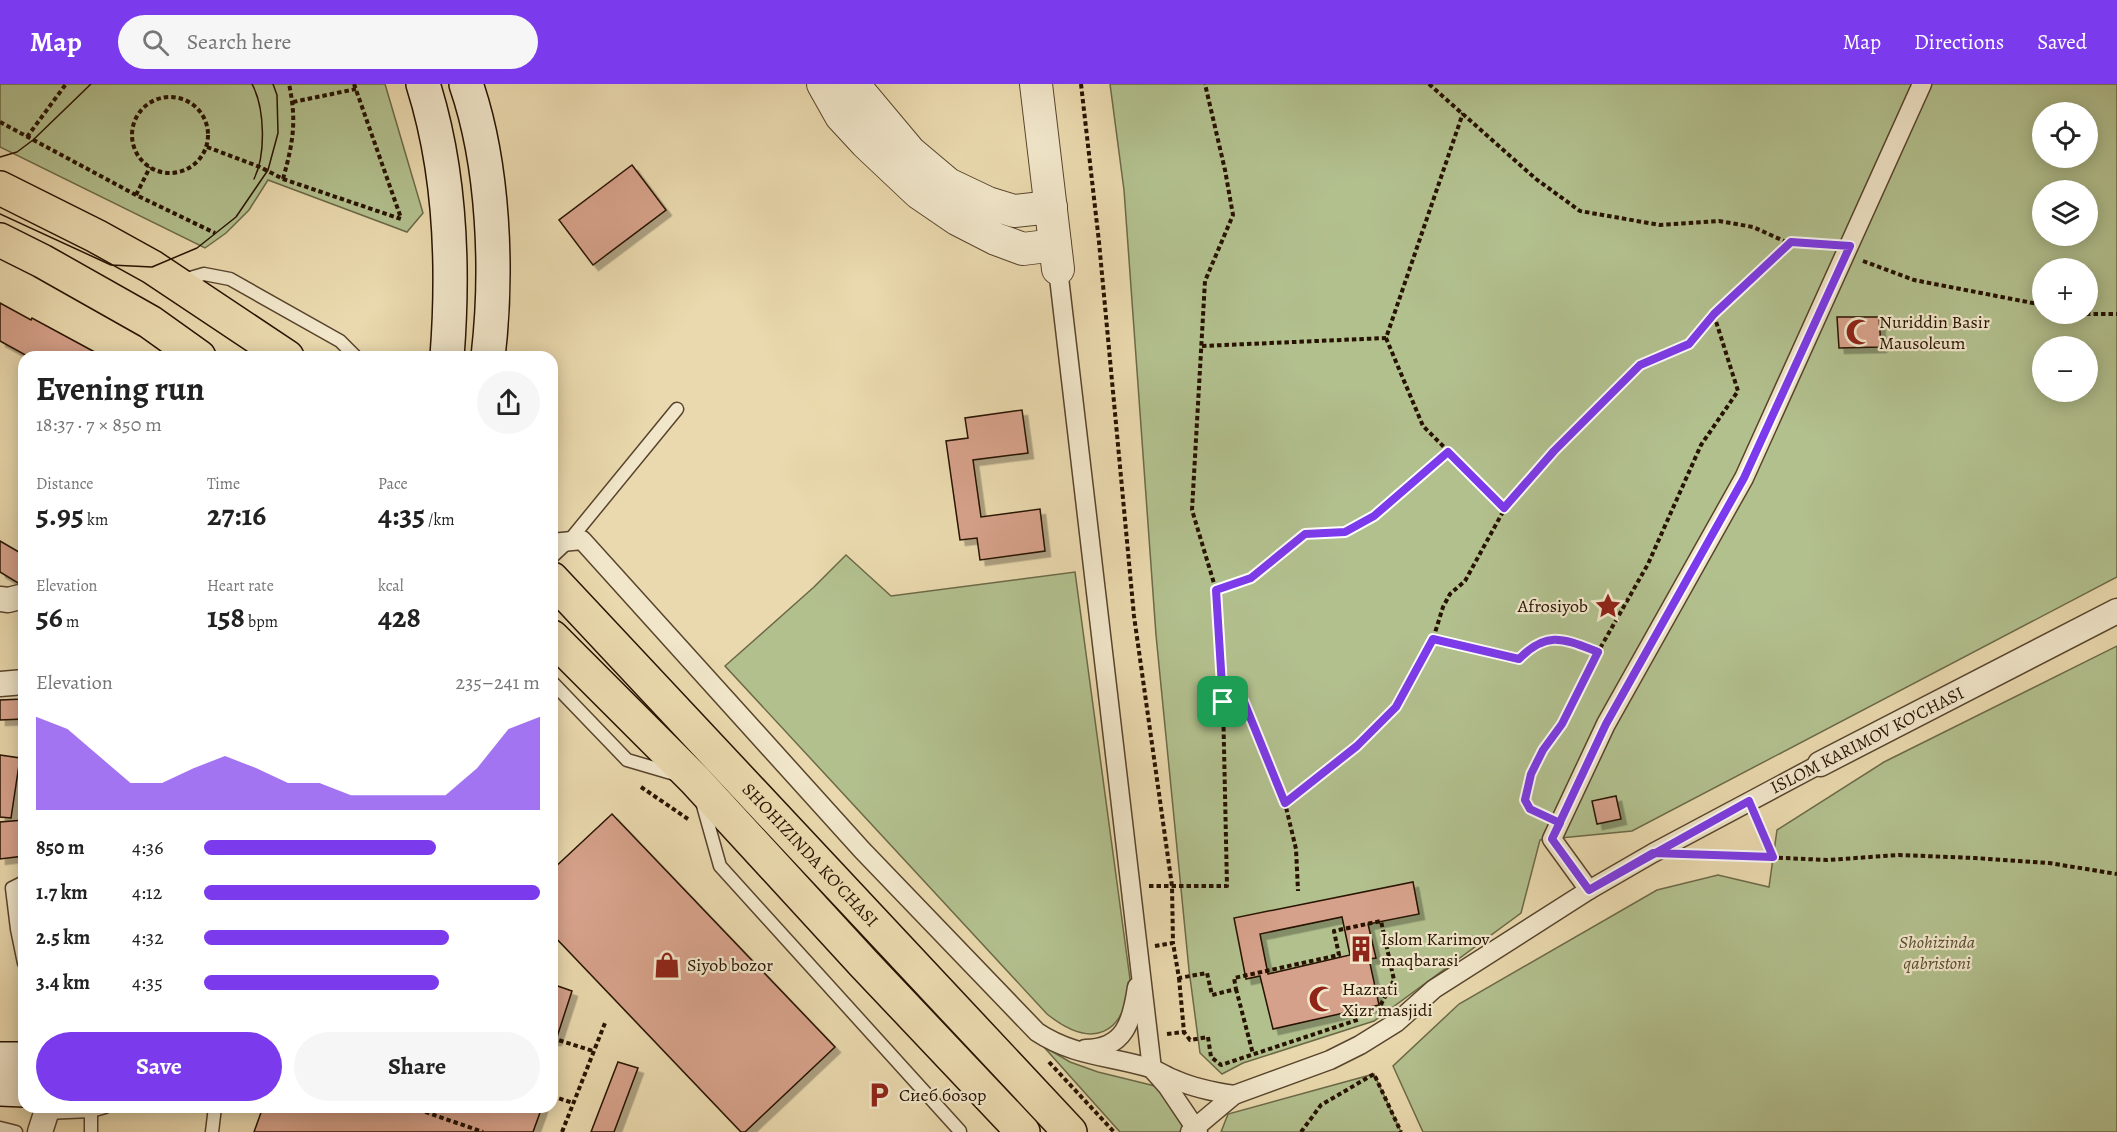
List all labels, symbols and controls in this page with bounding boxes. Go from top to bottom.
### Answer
search box [118,15,538,69]
text: Map [30,23,82,61]
icon: search [139,26,172,59]
text: Search here [187,27,291,57]
text: Map [1843,28,1881,56]
text: Directions [1914,28,2004,56]
text: Saved [2037,28,2087,56]
map controls [2032,102,2098,402]
button: locate [2032,102,2098,168]
button: layers [2032,180,2098,246]
button: + [2032,258,2098,324]
place label: Nuriddin Basir Mausoleum [1879,310,1990,355]
mosque icon: Nuriddin Basir Mausoleum [1844,317,1874,347]
button: − [2032,336,2098,402]
text: Evening run [36,366,205,411]
button: share [477,371,540,434]
text: 18:37 · 7 × 850 m [36,411,162,438]
text: Distance [36,473,93,495]
text: Time [207,473,240,495]
text: Pace [378,473,408,495]
text: 5.95 [36,495,84,535]
text: 27:16 [207,495,266,535]
text: 4:35 [378,495,425,535]
text: km [84,509,108,531]
text: /km [425,509,455,531]
text: Elevation [36,575,97,597]
text: Heart rate [207,575,274,597]
text: kcal [378,575,404,597]
place icon: Afrosiyob [1593,591,1623,621]
place label: Afrosiyob [1517,594,1588,618]
text: 56 [36,597,63,637]
text: 158 [207,597,245,637]
text: 428 [378,597,421,637]
text: m [63,611,79,633]
text: bpm [245,611,278,633]
text: Elevation [36,669,113,696]
text: 235–241 m [455,669,540,696]
pin [1197,676,1248,727]
street label: ISLOM KARIMOV KO'CHASI [1766,681,1968,799]
icon: arrive [1206,685,1239,718]
street label: SHOHIZINDA KO'CHASI [737,778,884,932]
text: 850 m [36,834,84,861]
text: 4:36 [132,834,163,861]
text: 1.7 km [36,879,88,906]
text: 4:12 [132,879,162,906]
text: 2.5 km [36,924,90,951]
text: 4:32 [132,924,164,951]
place label: Islom Karimov maqbarasi [1381,927,1490,972]
park label: Shohizinda qabristoni [1899,930,1975,975]
building icon: Islom Karimov maqbarasi [1346,934,1376,964]
shop icon: Siyob bozor [652,950,682,980]
place label: Siyob bozor [687,953,773,977]
text: 3.4 km [36,969,90,996]
text: 4:35 [132,969,163,996]
place label: Hazrati Xizr masjidi [1342,977,1433,1022]
mosque icon: Hazrati Xizr masjidi [1307,984,1337,1014]
button: Save [36,1032,282,1101]
button: Share [294,1032,540,1101]
parking icon: Сиеб бозор [864,1080,894,1110]
place label: Сиеб бозор [899,1083,987,1107]

